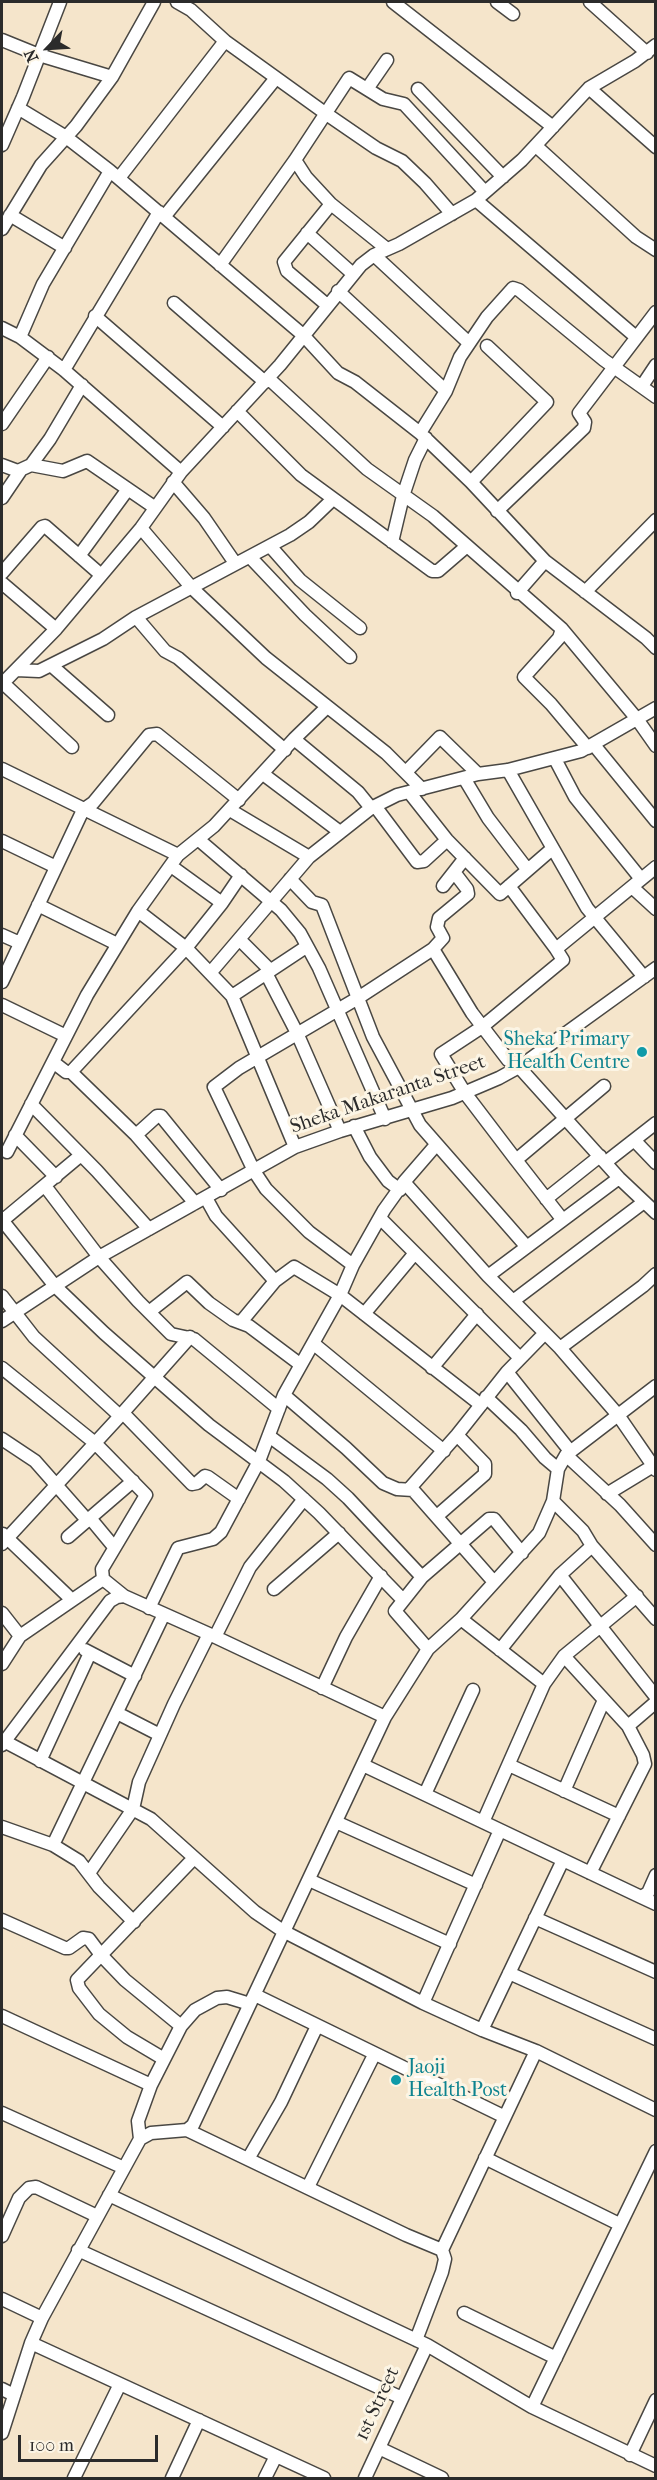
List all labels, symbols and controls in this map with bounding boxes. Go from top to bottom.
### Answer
north arrow [18,18,78,78]
text: N [20,46,42,65]
place label: Sheka Primary Health Centre [503,1028,630,1075]
marker: Sheka Primary Health Centre [635,1045,649,1059]
street label: Sheka Makaranta Street [287,1050,489,1140]
place label: Jaoji Health Post [408,2056,507,2103]
marker: Jaoji Health Post [389,2073,403,2087]
street label: 1st Street [350,2363,406,2445]
scale bar [21,2423,160,2461]
text: 100 m [29,2435,74,2456]

